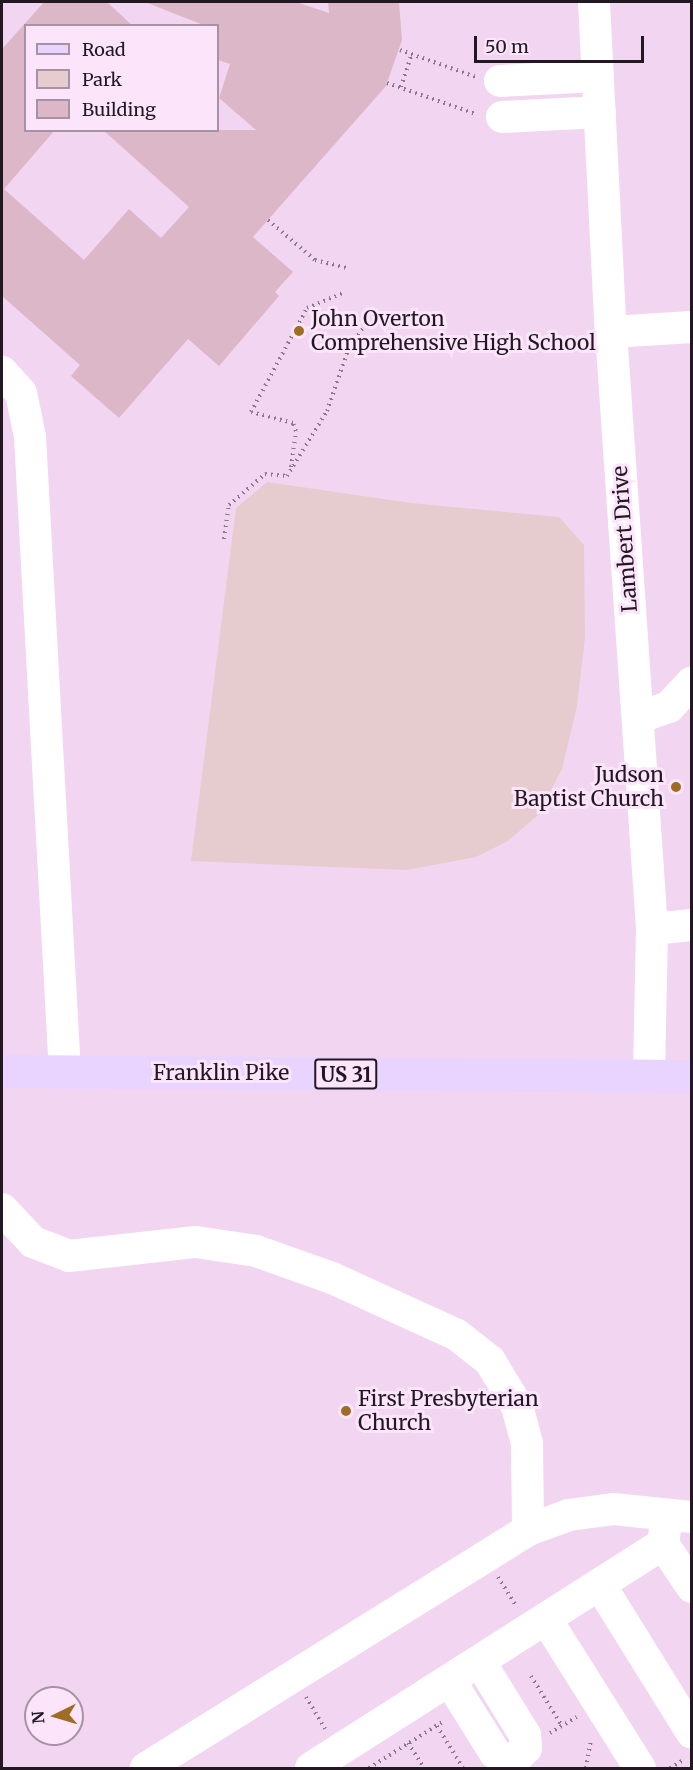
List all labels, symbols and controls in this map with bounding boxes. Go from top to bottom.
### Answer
legend [24,24,219,132]
scale bar [477,24,646,62]
text: 50 m [485,35,529,58]
text: Road [82,38,126,61]
text: Park [82,68,122,91]
text: Building [82,98,156,121]
place label: John Overton Comprehensive High School [311,306,596,356]
marker: John Overton Comprehensive High School [292,324,306,338]
street label: Lambert Drive [607,465,643,613]
place label: Judson Baptist Church [514,762,664,812]
marker: Judson Baptist Church [669,780,683,794]
road number: US 31 [313,1057,379,1091]
street label: Franklin Pike [153,1060,289,1086]
place label: First Presbyterian Church [358,1386,539,1436]
marker: First Presbyterian Church [339,1404,353,1418]
north arrow [24,1686,84,1746]
text: N [28,1710,49,1725]

